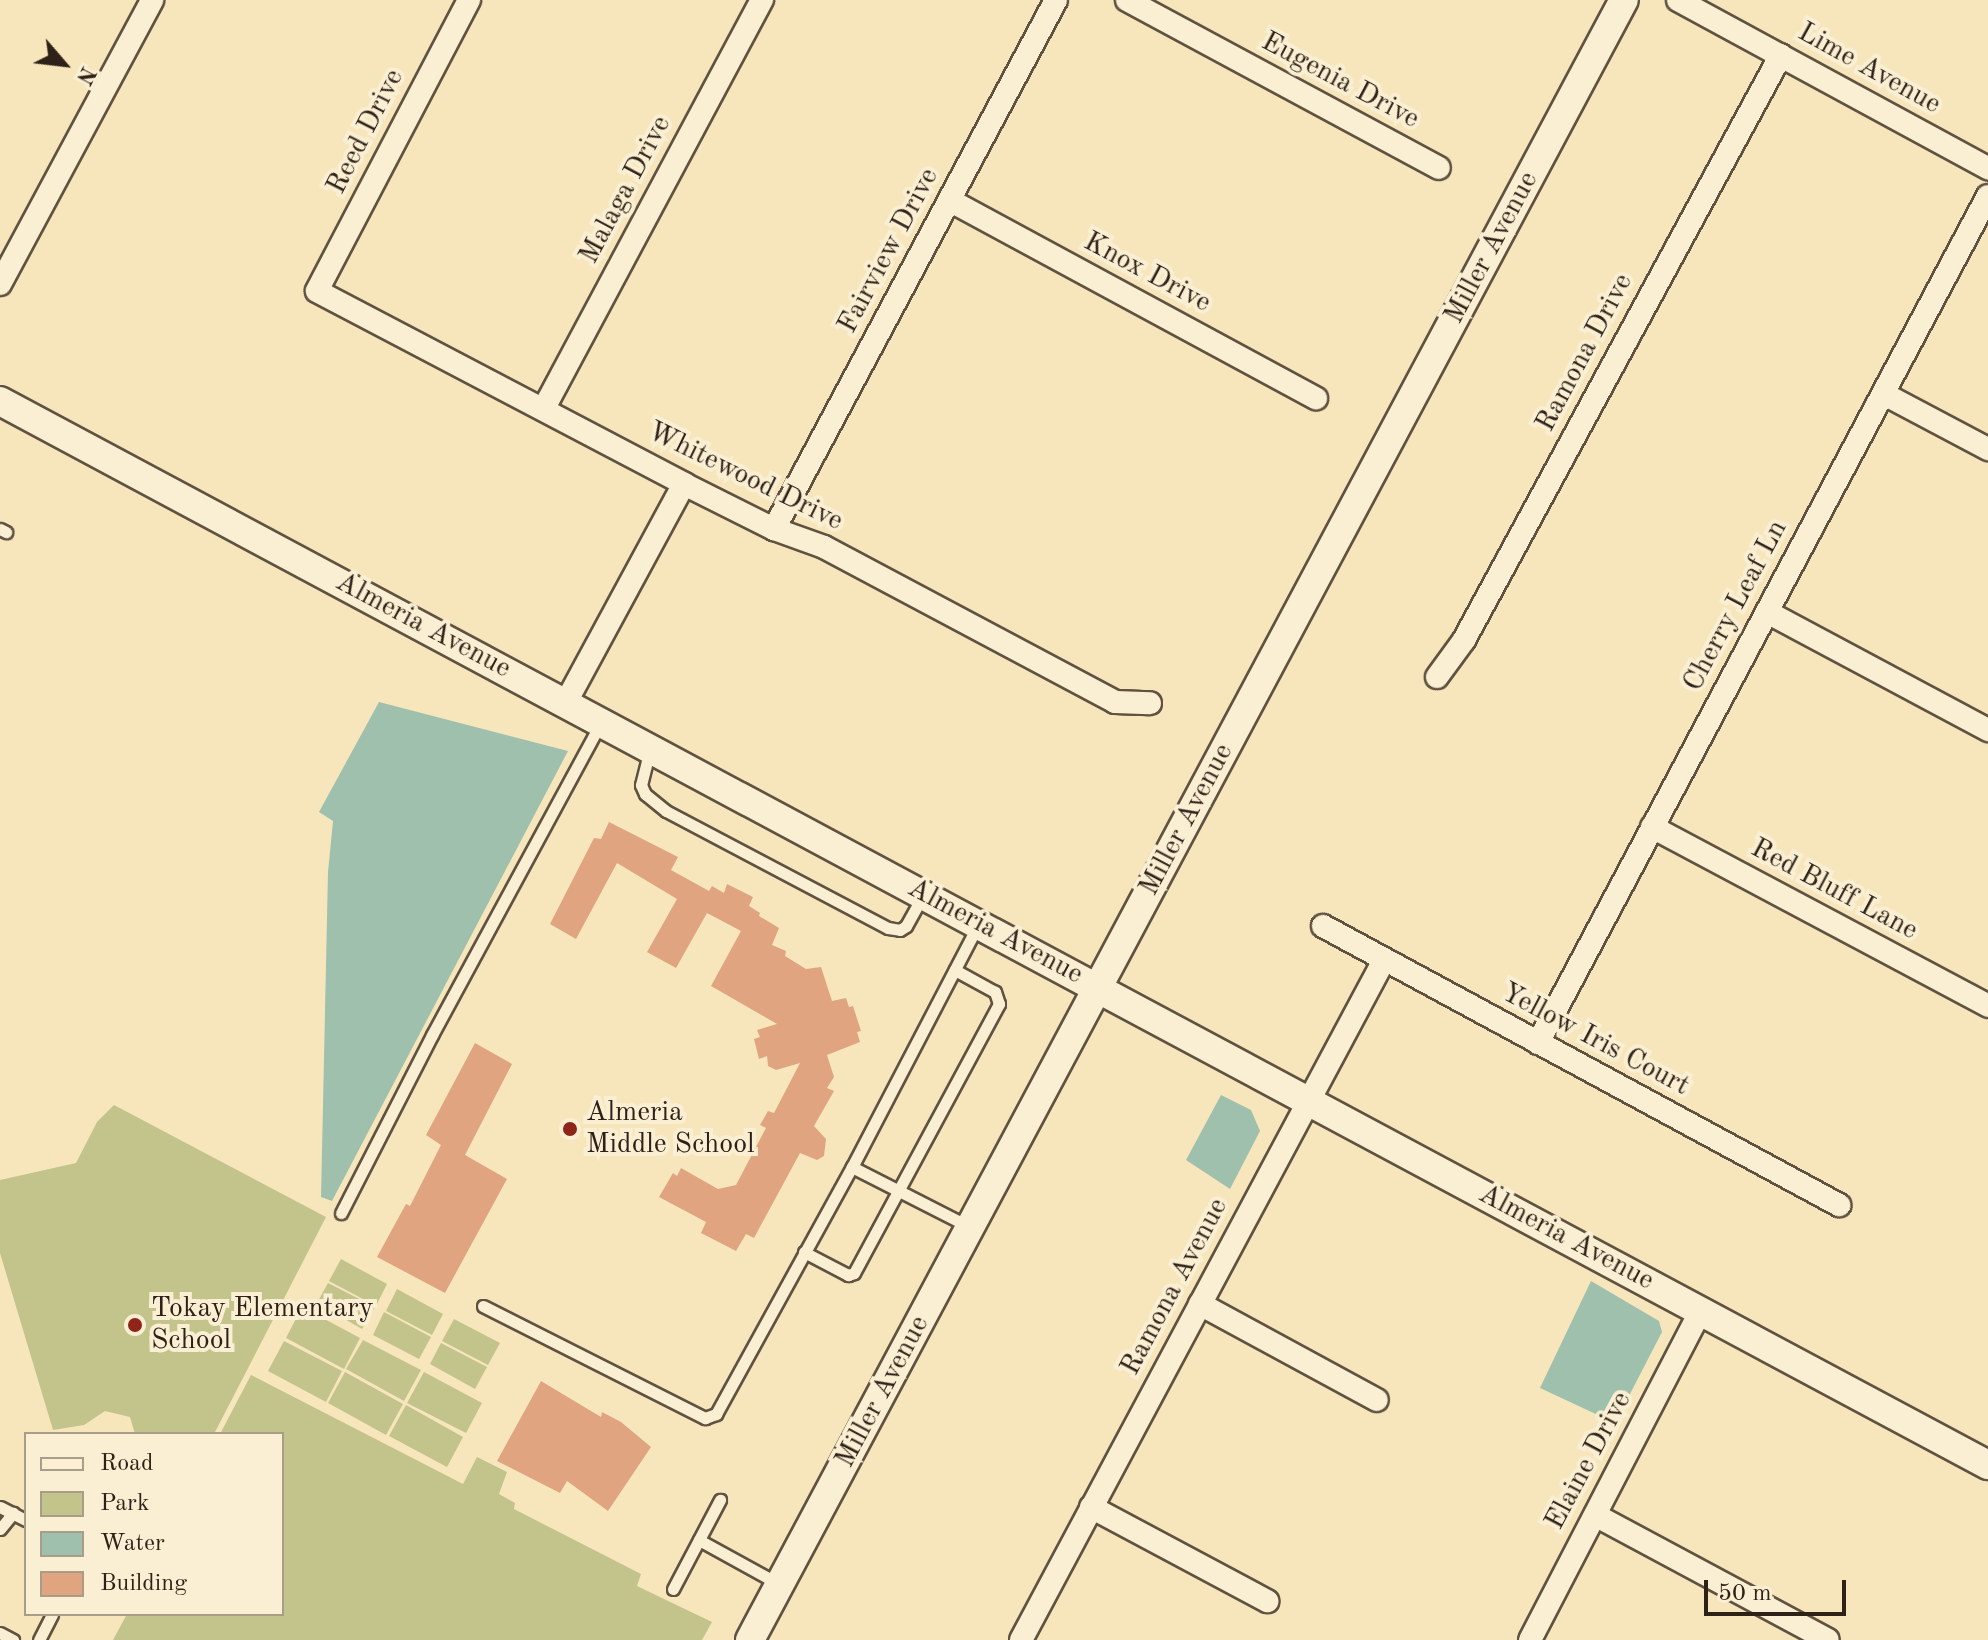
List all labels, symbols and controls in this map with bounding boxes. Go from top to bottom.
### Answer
street label: Lime Avenue [1792,16,1946,122]
north arrow [24,24,104,104]
street label: Eugenia Drive [1255,25,1425,137]
text: N [72,63,99,88]
street label: Reed Drive [320,64,412,200]
street label: Malaga Drive [573,110,679,270]
street label: Fairview Drive [831,163,947,339]
street label: Miller Avenue [1438,166,1546,330]
street label: Knox Drive [1078,226,1216,320]
street label: Ramona Drive [1529,268,1641,438]
street label: Whitewood Drive [642,415,848,539]
street label: Cherry Leaf Ln [1677,515,1795,697]
street label: Almeria Avenue [330,566,516,686]
street label: Miller Avenue [1133,738,1241,902]
street label: Red Bluff Lane [1745,832,1923,948]
street label: Almeria Avenue [902,872,1088,992]
street label: Yellow Iris Court [1495,976,1695,1104]
place label: Almeria Middle School [586,1096,755,1162]
marker: Almeria Middle School [561,1120,579,1138]
street label: Almeria Avenue [1473,1178,1659,1298]
street label: Ramona Avenue [1114,1193,1236,1381]
place label: Tokay Elementary School [151,1292,374,1358]
street label: Miller Avenue [829,1310,937,1474]
marker: Tokay Elementary School [126,1316,144,1334]
street label: Elaine Drive [1539,1386,1639,1536]
legend [24,1432,284,1616]
text: Road [100,1452,153,1476]
text: Park [100,1492,149,1516]
text: Water [100,1532,165,1556]
scale bar [1708,1564,1850,1614]
text: Building [100,1572,187,1596]
text: 50 m [1718,1582,1772,1606]

